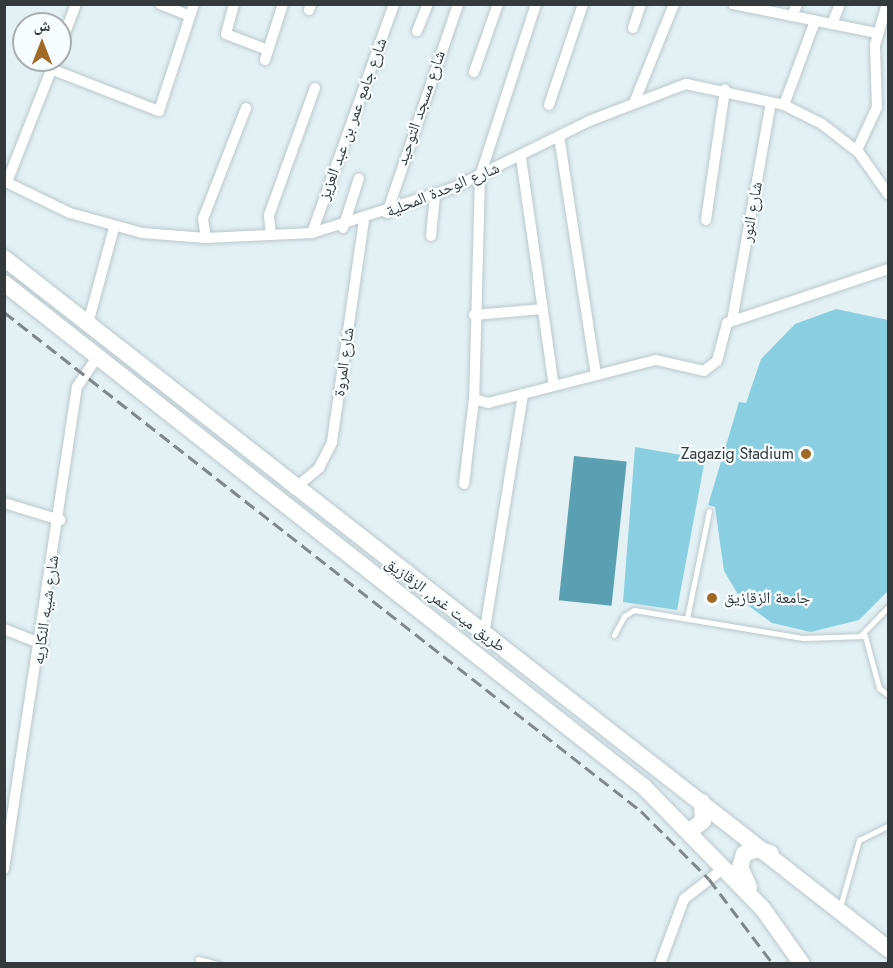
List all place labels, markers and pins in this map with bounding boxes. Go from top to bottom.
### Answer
place label: Zagazig Stadium [681,444,794,464]
marker: Zagazig Stadium [799,447,813,461]
place label: جامعة الزقازيق [724,588,811,608]
marker: جامعة الزقازيق [705,591,719,605]

